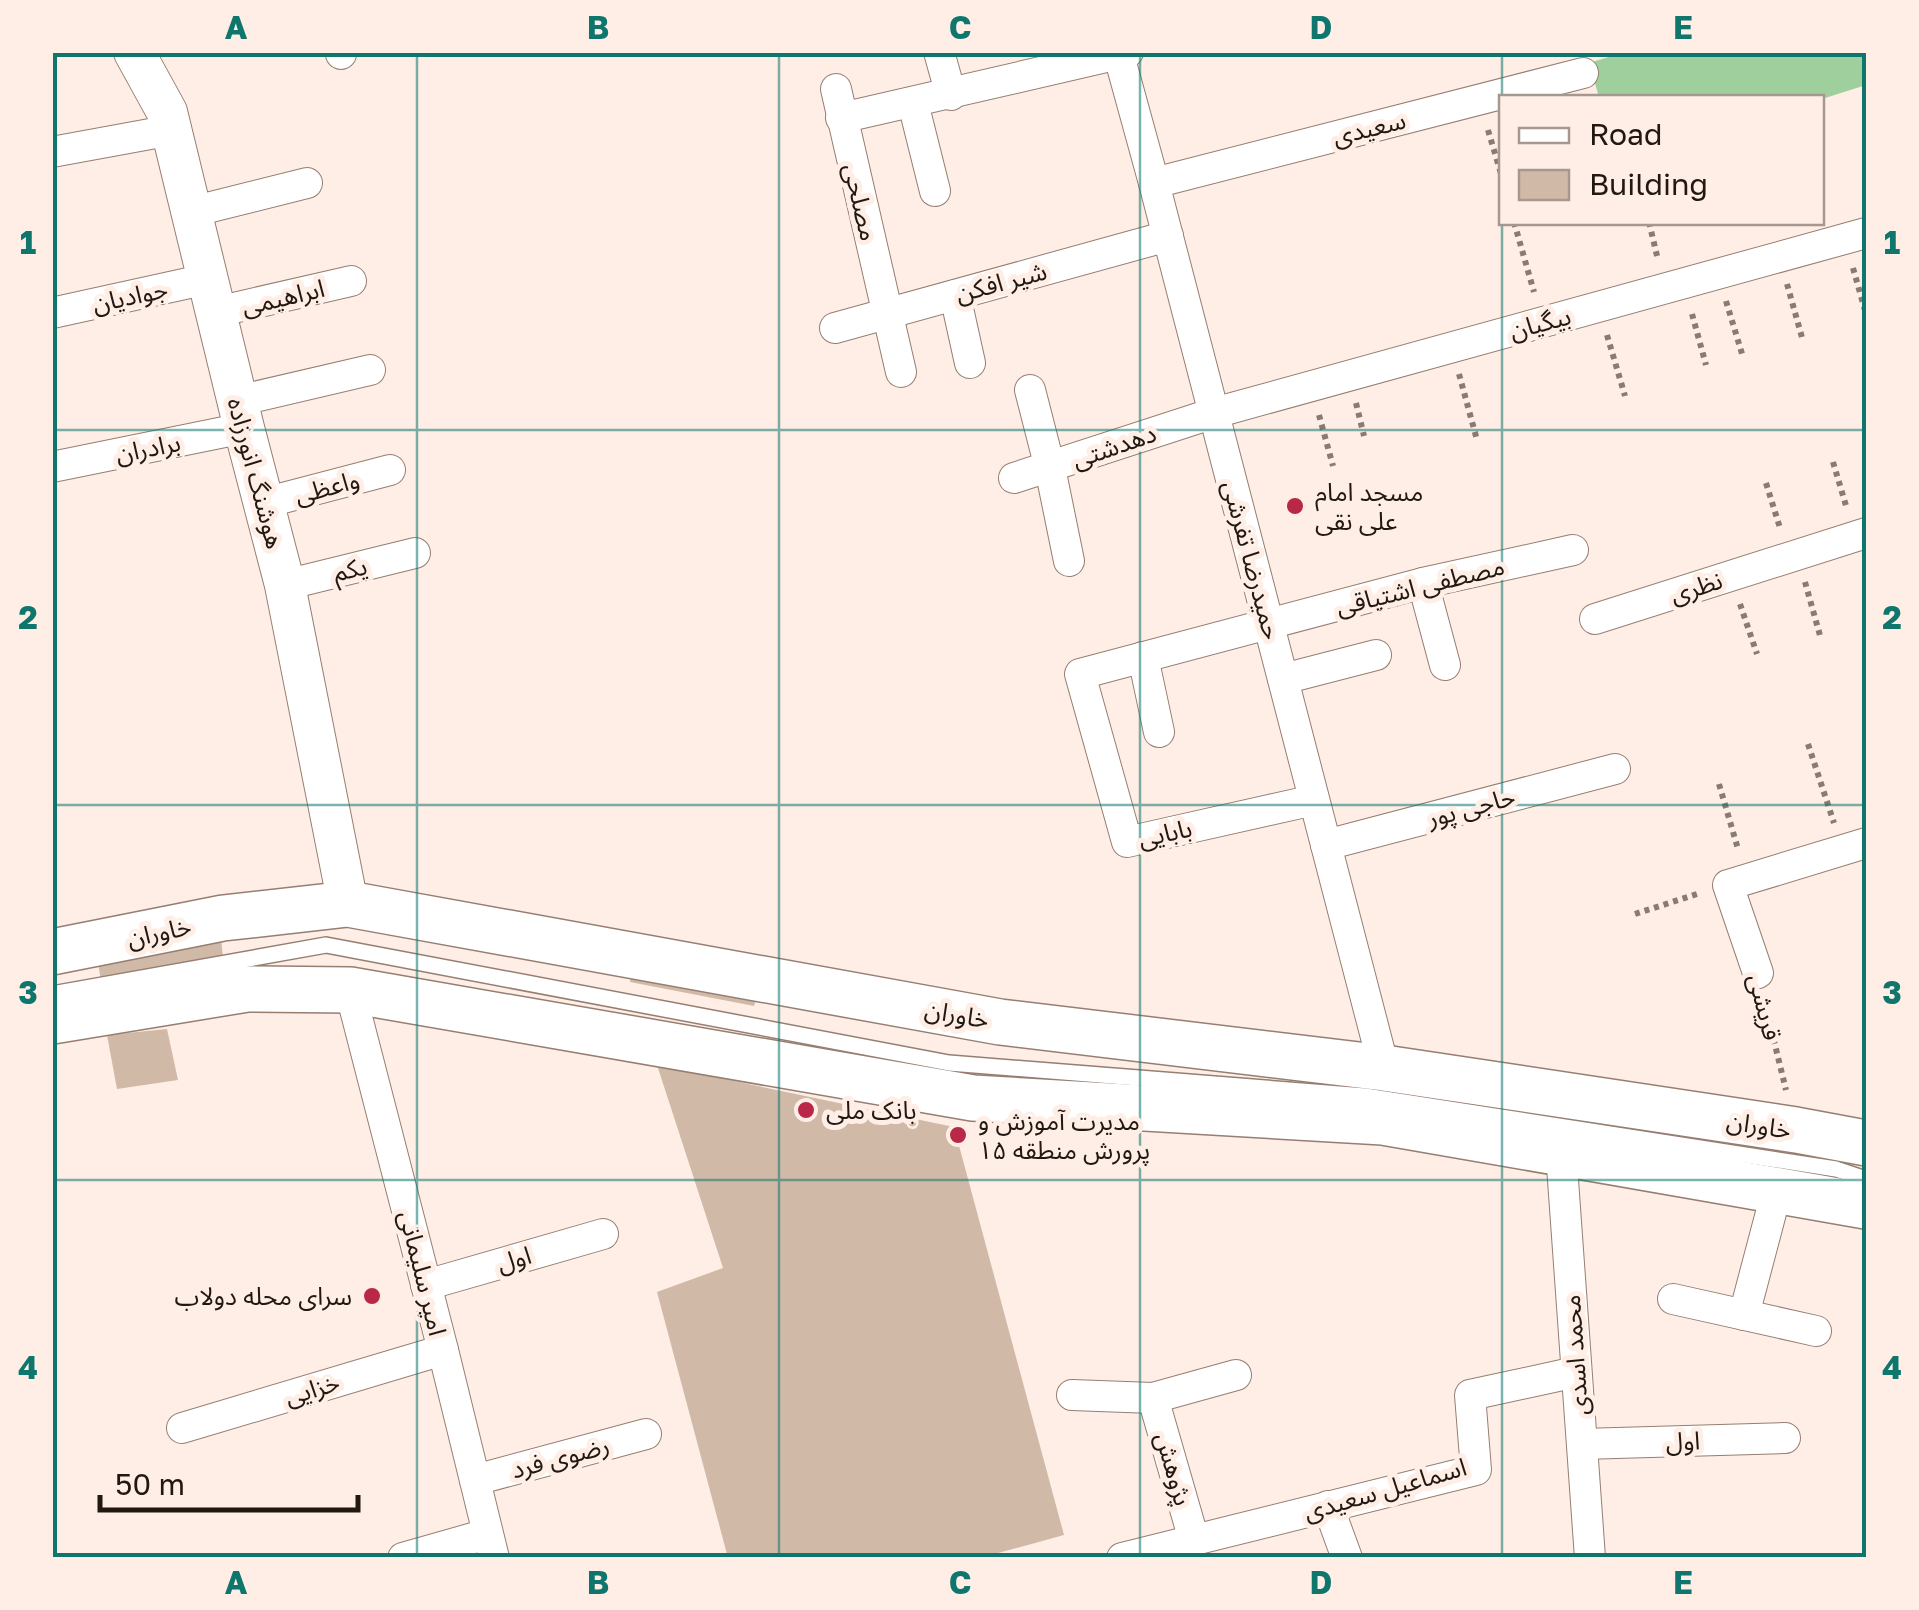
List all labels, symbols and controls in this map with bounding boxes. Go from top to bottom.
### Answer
text: A [225,8,248,46]
text: B [587,8,609,46]
text: C [949,8,971,46]
text: D [1310,8,1332,46]
text: E [1673,8,1693,46]
legend [1499,95,1824,225]
street label: سعیدی [1329,103,1409,152]
text: Road [1589,116,1663,152]
street label: مصلحی [838,160,885,244]
text: Building [1589,166,1708,202]
text: 1 [20,223,36,261]
text: 1 [1884,223,1900,261]
street label: شیر افکن [952,254,1050,309]
street label: جوادیان [89,272,170,319]
street label: ابراهیمی [238,272,328,321]
street label: بیگیان [1506,299,1574,346]
street label: هوشنگ انورزاده [221,394,292,552]
street label: دهدشتی [1068,417,1160,474]
street label: برادران [113,426,183,469]
street label: واعظی [291,463,363,510]
place label: مسجد امام علی نقی [1315,476,1423,536]
street label: حمیدرضا تفرشی [1216,477,1289,643]
marker: مسجد امام علی نقی [1284,495,1306,517]
street label: یکم [330,549,371,593]
street label: مصطفی اشتیاقی [1332,550,1507,621]
street label: نظری [1666,564,1726,610]
text: 2 [18,598,38,636]
text: 2 [1882,598,1902,636]
street label: حاجی پور [1423,780,1519,835]
street label: بابایی [1135,812,1194,853]
street label: خاوران [124,910,194,953]
street label: قریشی [1742,970,1789,1043]
text: 3 [18,973,38,1011]
text: 3 [1882,973,1902,1011]
street label: خاوران [922,993,992,1034]
place label: بانک ملی [826,1094,916,1125]
marker: بانک ملی [795,1099,817,1121]
street label: خاوران [1725,1104,1794,1145]
place label: مدیرت آموزش و پرورش منطقه ۱۵ [978,1105,1150,1166]
marker: مدیرت آموزش و پرورش منطقه ۱۵ [947,1124,969,1146]
street label: امیر سلیمانی [393,1207,454,1339]
street label: اول [493,1239,535,1278]
place label: سرای محله دولاب [174,1280,352,1311]
marker: سرای محله دولاب [361,1285,383,1307]
street label: محمد اسدی [1555,1294,1594,1416]
text: 4 [18,1348,38,1386]
text: 4 [1882,1348,1902,1386]
street label: خزایی [281,1366,343,1412]
street label: اول [1665,1424,1701,1457]
street label: رضوی فرد [507,1429,612,1484]
street label: پژوهش [1148,1429,1200,1509]
scale bar [100,1450,358,1512]
street label: اسماعیل سعیدی [1300,1450,1470,1527]
text: 50 m [115,1466,185,1502]
text: A [225,1563,248,1601]
text: B [587,1563,609,1601]
text: C [949,1563,971,1601]
text: D [1310,1563,1332,1601]
text: E [1673,1563,1693,1601]

